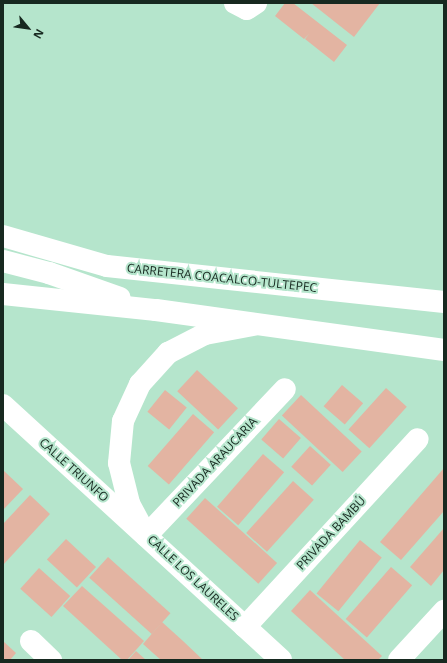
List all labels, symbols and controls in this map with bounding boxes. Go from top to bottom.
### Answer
north arrow [8,8,48,48]
text: N [30,27,48,42]
street label: CARRETERA COACALCO-TULTEPEC [126,261,318,295]
street label: PRIVADA ARAUCARIA [170,414,260,510]
street label: CALLE TRIUNFO [36,435,112,505]
street label: PRIVADA BAMBÚ [293,493,369,573]
street label: CALLE LOS LAURELES [145,532,241,624]

